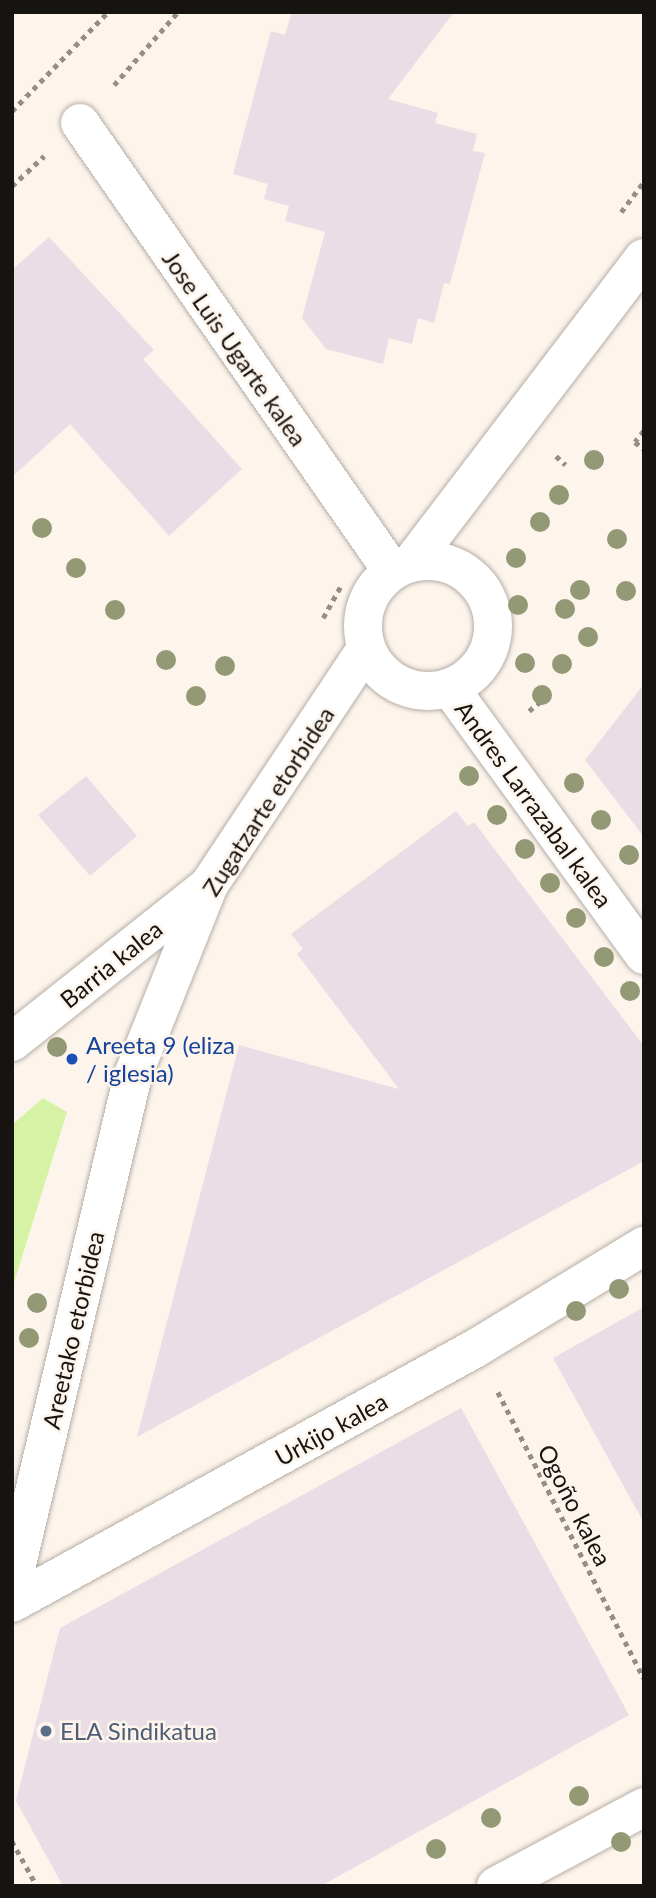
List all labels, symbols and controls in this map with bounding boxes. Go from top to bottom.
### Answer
street label: Jose Luis Ugarte kalea [157,245,313,451]
street label: Andres Larrazabal kalea [449,695,619,913]
street label: Zugatzarte etorbidea [196,701,340,901]
street label: Barria kalea [54,914,168,1014]
place label: Areeta 9 (eliza / iglesia) [86,1031,235,1087]
marker: Areeta 9 (eliza / iglesia) [64,1051,80,1067]
street label: Areetako etorbidea [36,1228,110,1432]
street label: Urkijo kalea [270,1386,392,1472]
street label: Ogoño kalea [532,1439,618,1571]
place label: ELA Sindikatua [60,1717,218,1745]
marker: ELA Sindikatua [38,1723,54,1739]

